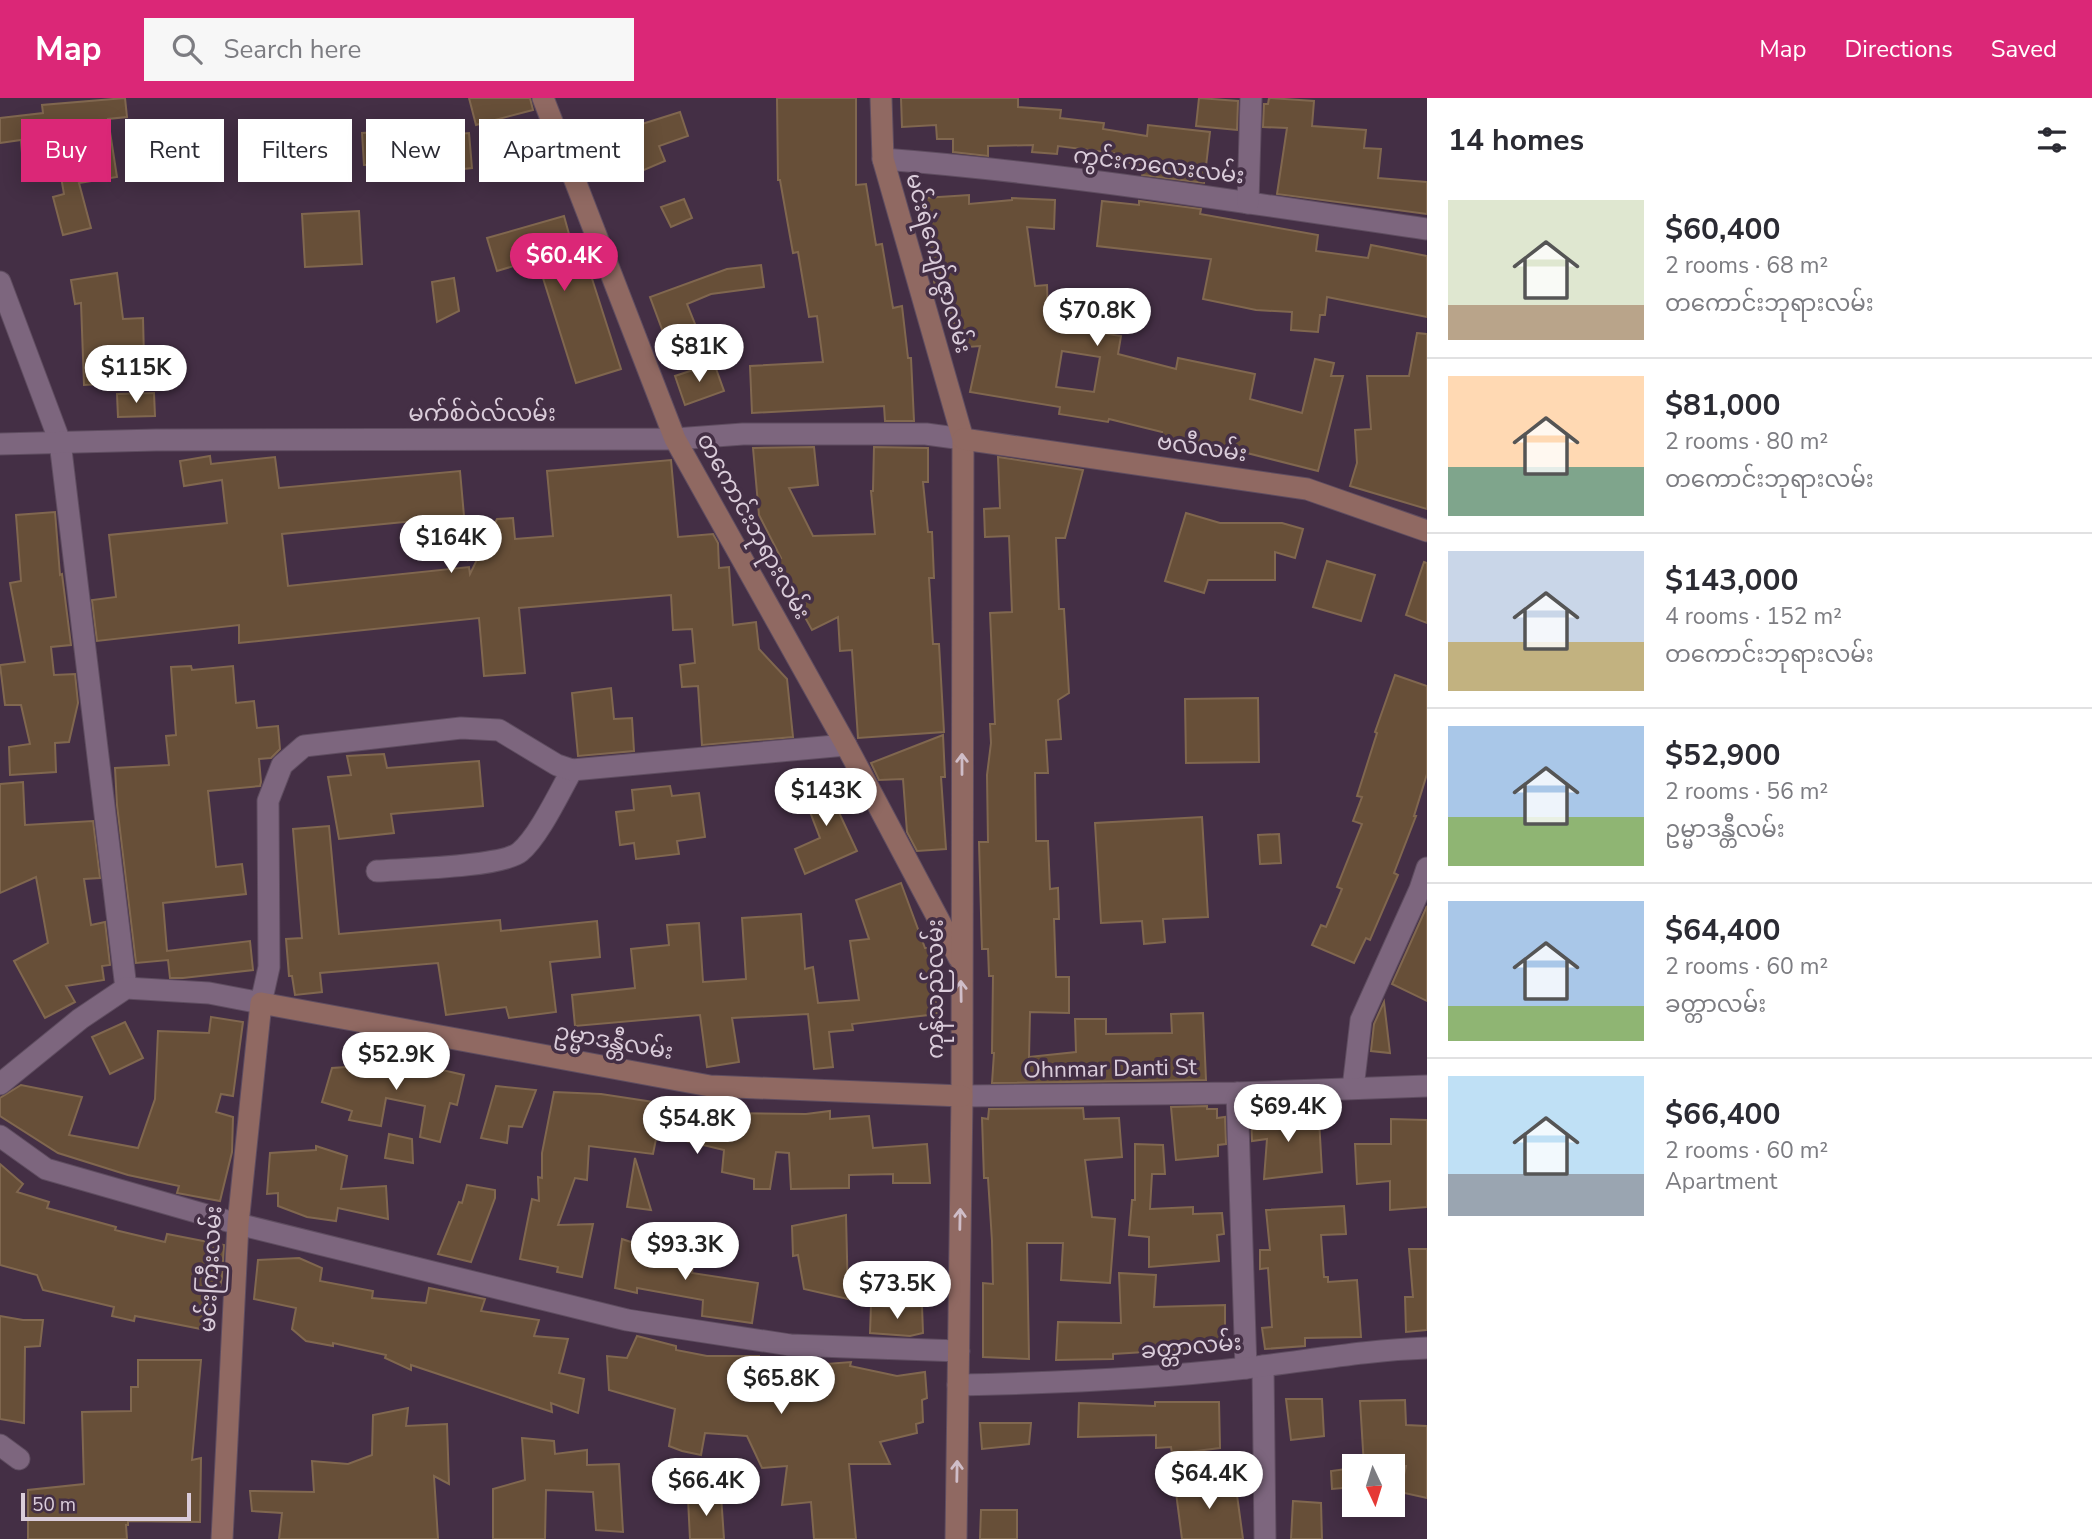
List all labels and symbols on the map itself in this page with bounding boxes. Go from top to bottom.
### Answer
street label: ကွင်းကလေးလမ်း [1071,139,1246,193]
street label: မင်းရဲကျော်ဇွာလမ်း [895,169,980,358]
pin: $60.4K [507,234,621,293]
pin: $70.8K [1040,288,1154,348]
pin: $81K [658,324,740,384]
pin: $115K [87,345,185,405]
street label: မက်စ်ဝဲလ်လမ်း [408,397,556,429]
street label: ဗလီလမ်း [1155,425,1249,469]
street label: တကောင်းဘုရားလမ်း [687,427,819,627]
pin: $164K [402,516,500,575]
one-way arrow [955,753,969,776]
pin: $143K [777,768,875,828]
street label: ကုန်သည်လမ်း [919,919,954,1059]
one-way arrow [954,980,968,1003]
street label: ဥမ္မာဒန္တီလမ်း [552,1015,676,1071]
pin: $52.9K [339,1032,453,1092]
street label: Ohnmar Danti St [1023,1051,1198,1086]
pin: $69.4K [1231,1084,1345,1144]
pin: $54.8K [640,1096,754,1156]
street label: မင်းကြီးလမ်း [191,1205,232,1333]
one-way arrow [954,1208,967,1231]
pin: $93.3K [628,1222,742,1282]
pin: $73.5K [840,1262,954,1321]
street label: ခတ္တာလမ်း [1139,1326,1243,1369]
pin: $65.8K [724,1356,838,1416]
pin: $64.4K [1152,1452,1266,1511]
north arrow [1342,1454,1405,1517]
pin: $66.4K [649,1458,763,1518]
one-way arrow [950,1460,964,1483]
scale bar [21,1490,191,1522]

